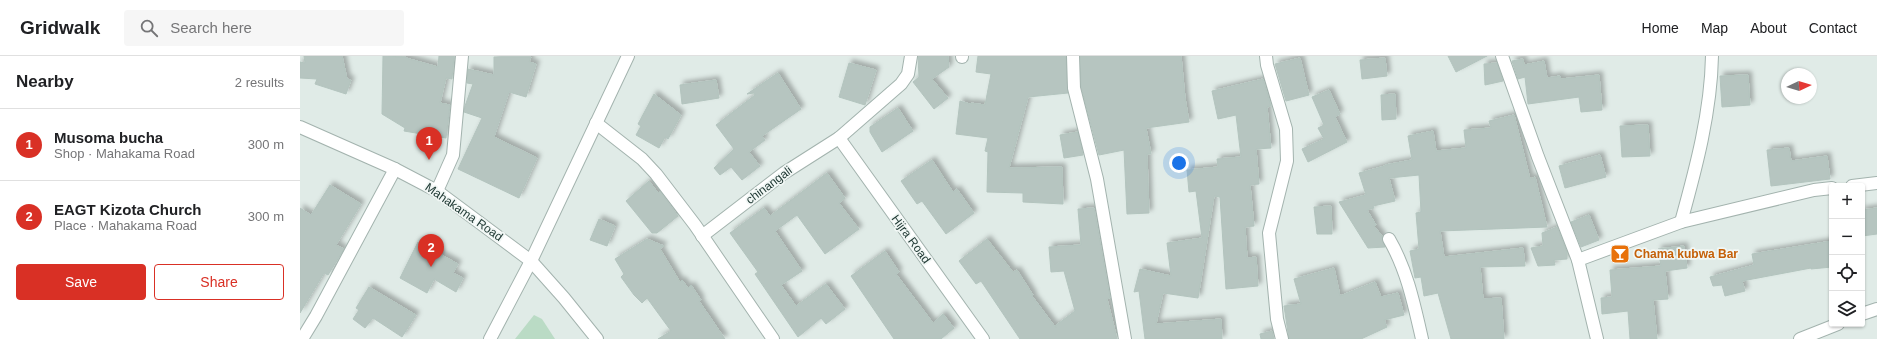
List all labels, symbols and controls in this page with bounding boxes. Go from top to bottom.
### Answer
search box [124,10,404,46]
text: Gridwalk [20,17,100,38]
icon: search [138,17,160,39]
text: Search here [170,19,252,36]
text: Home [1642,20,1679,36]
text: Map [1701,20,1728,36]
text: About [1750,20,1787,36]
text: Contact [1809,20,1857,36]
north arrow [1781,68,1817,104]
text: Nearby [16,72,74,91]
text: 2 results [235,75,284,90]
pin: 1 [416,127,442,160]
text: Musoma bucha [54,129,163,146]
text: 1 [25,137,33,152]
text: 300 m [248,137,284,152]
text: Shop · Mahakama Road [54,146,195,161]
your location [1169,153,1189,173]
street label: chinangali [743,163,795,207]
street label: Mahakama Road [423,180,505,244]
map controls [1829,183,1865,327]
button: + [1829,183,1865,219]
text: EAGT Kizota Church [54,201,202,218]
text: 2 [25,209,33,224]
text: 300 m [248,209,284,224]
street label: Hijra Road [889,212,933,266]
text: Place · Mahakama Road [54,218,197,233]
button: − [1829,219,1865,255]
pin: 2 [418,234,444,267]
bar icon: Chama kubwa Bar [1609,243,1631,265]
place label: Chama kubwa Bar [1634,247,1738,261]
button: locate [1829,255,1865,291]
button: Save [16,264,146,300]
button: Share [154,264,284,300]
button: layers [1829,291,1865,327]

